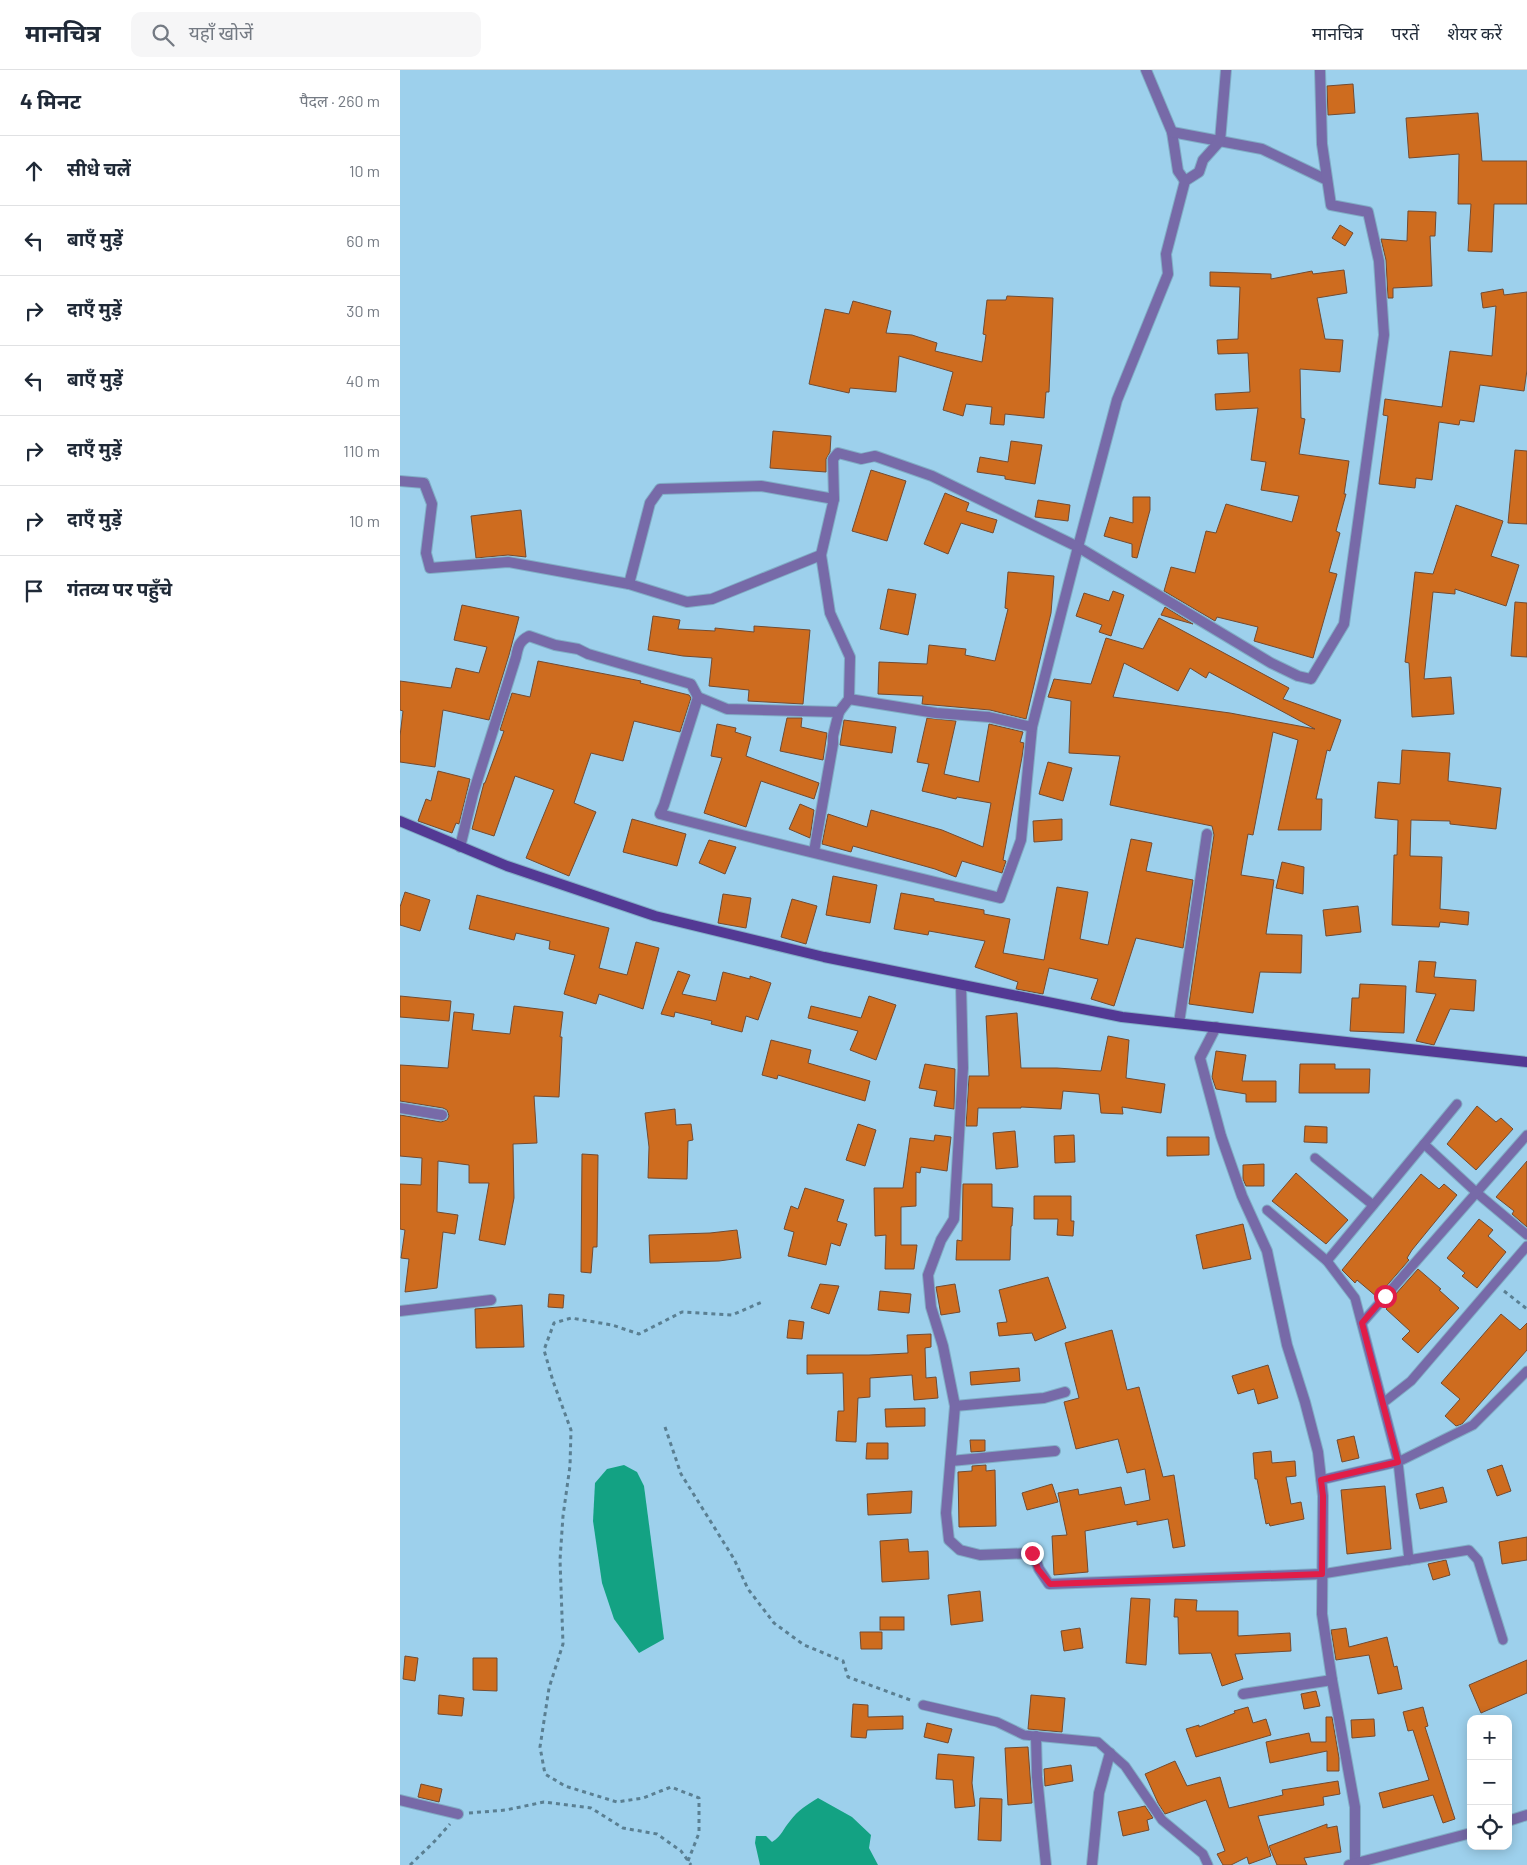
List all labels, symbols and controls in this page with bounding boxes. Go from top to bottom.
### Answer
search box [131,12,481,57]
text: मानचित्र [25,18,101,47]
icon: search [149,21,177,49]
text: यहाँ खोजें [189,21,253,44]
text: मानचित्र [1312,22,1363,44]
text: परतें [1391,22,1419,44]
text: शेयर करें [1447,22,1502,44]
text: 4 मिनट [20,88,81,113]
text: पैदल · 260 m [300,91,380,110]
icon: ahead [20,157,48,185]
text: सीधे चलें [67,157,131,180]
text: 10 m [349,161,380,180]
icon: left [20,227,48,255]
text: बाएँ मुड़ें [67,227,123,250]
text: 60 m [346,231,380,250]
icon: right [20,297,48,325]
text: दाएँ मुड़ें [67,297,122,320]
text: 30 m [346,301,380,320]
icon: left [20,367,48,395]
text: बाएँ मुड़ें [67,367,123,390]
text: 40 m [346,371,380,390]
icon: right [20,437,48,465]
text: दाएँ मुड़ें [67,437,122,460]
text: 110 m [343,441,380,460]
icon: right [20,507,48,535]
text: दाएँ मुड़ें [67,507,122,530]
text: 10 m [349,511,380,530]
icon: arrive [20,577,48,605]
text: गंतव्य पर पहुँचे [67,577,172,600]
route start [1374,1285,1397,1308]
route end [1021,1542,1044,1565]
map controls [1467,1715,1512,1850]
button: + [1467,1715,1512,1760]
button: − [1467,1760,1512,1805]
button: locate [1467,1805,1512,1850]

